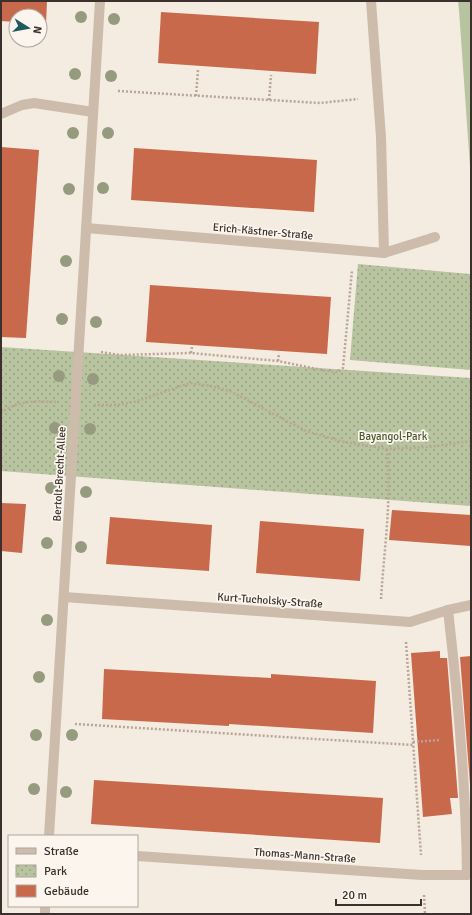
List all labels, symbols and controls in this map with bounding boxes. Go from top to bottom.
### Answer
north arrow [8,8,48,48]
text: N [30,25,44,35]
street label: Erich-Kästner-Straße [212,221,314,242]
street label: Bertolt-Brecht-Allee [51,426,68,522]
park label: Bayangol-Park [359,430,428,443]
street label: Kurt-Tucholsky-Straße [217,590,323,611]
legend [8,835,138,907]
text: Straße [44,844,79,859]
street label: Thomas-Mann-Straße [253,845,356,866]
text: Park [44,864,67,879]
scale bar [336,881,421,907]
text: Gebäude [44,884,89,899]
text: 20 m [342,888,367,903]

